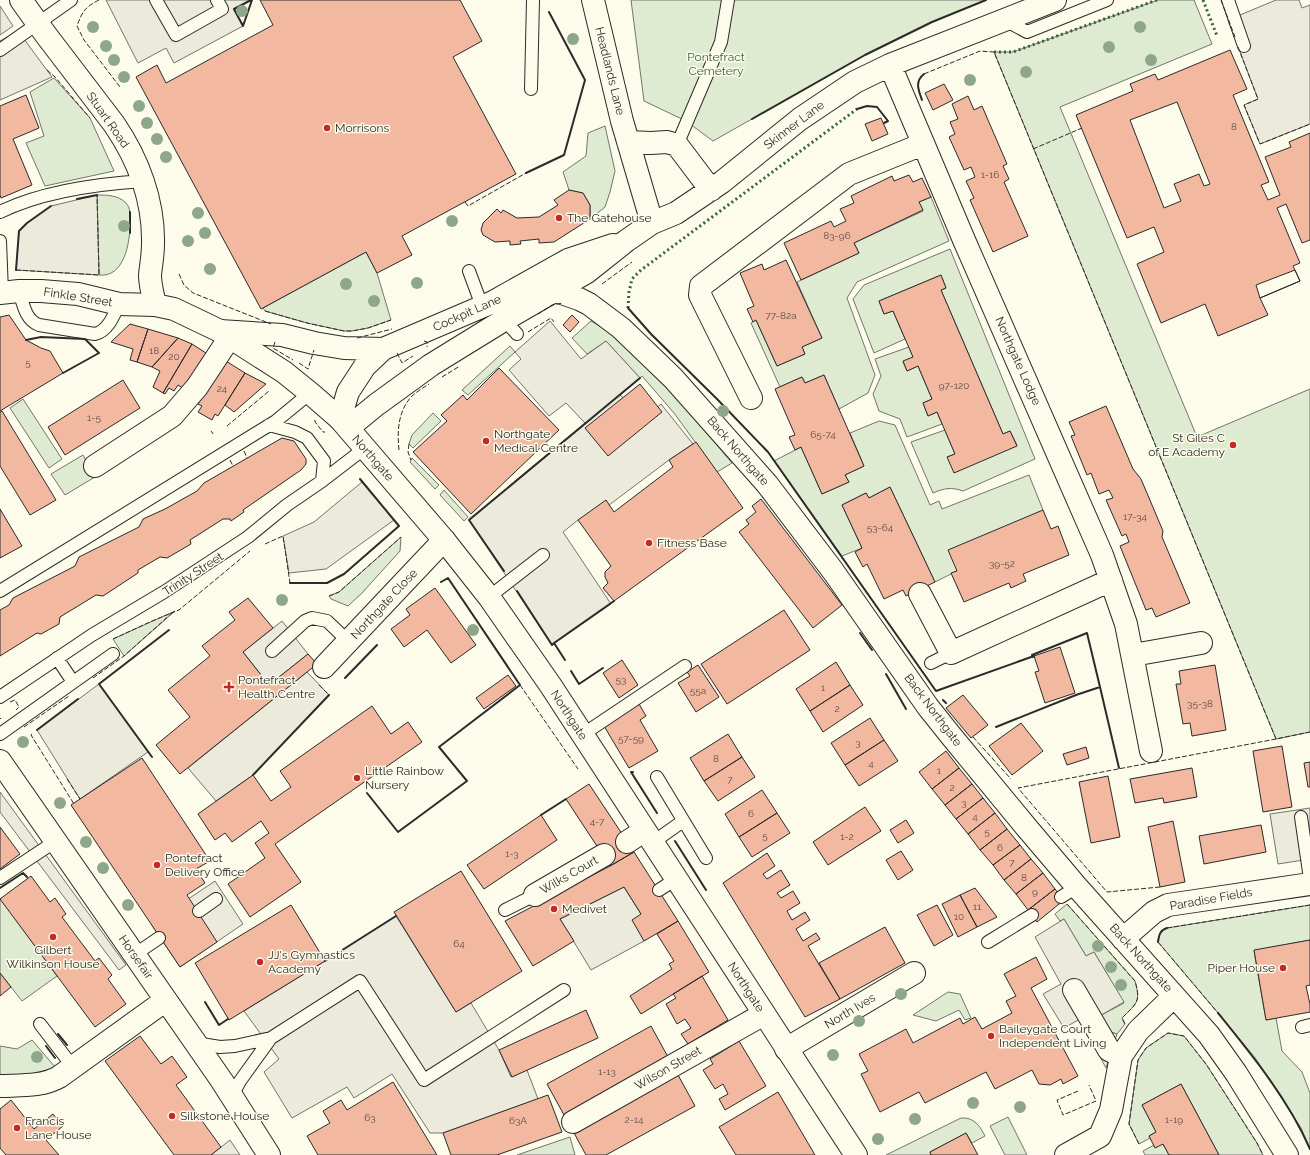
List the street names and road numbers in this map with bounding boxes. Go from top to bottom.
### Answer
street label: Headlands Lane [592,25,628,117]
street label: Stuart Road [84,89,132,151]
street label: Skinner Lane [761,98,827,152]
street label: Finkle Street [42,285,114,309]
street label: Cockpit Lane [431,292,503,334]
street label: Northgate Lodge [992,315,1044,407]
street label: Back Northgate [704,414,772,488]
street label: Northgate [349,432,397,484]
street label: Trinity Street [160,549,226,599]
street label: Northgate Close [348,566,420,642]
street label: Back Northgate [901,671,965,749]
street label: Northgate [548,688,590,742]
street label: Wilks Court [538,853,600,897]
street label: Paradise Fields [1168,885,1254,913]
street label: Back Northgate [1107,921,1175,995]
street label: Horsefair [116,932,157,982]
street label: Northgate [725,960,767,1014]
street label: North Ives [822,990,878,1032]
street label: Wilson Street [632,1043,704,1093]

